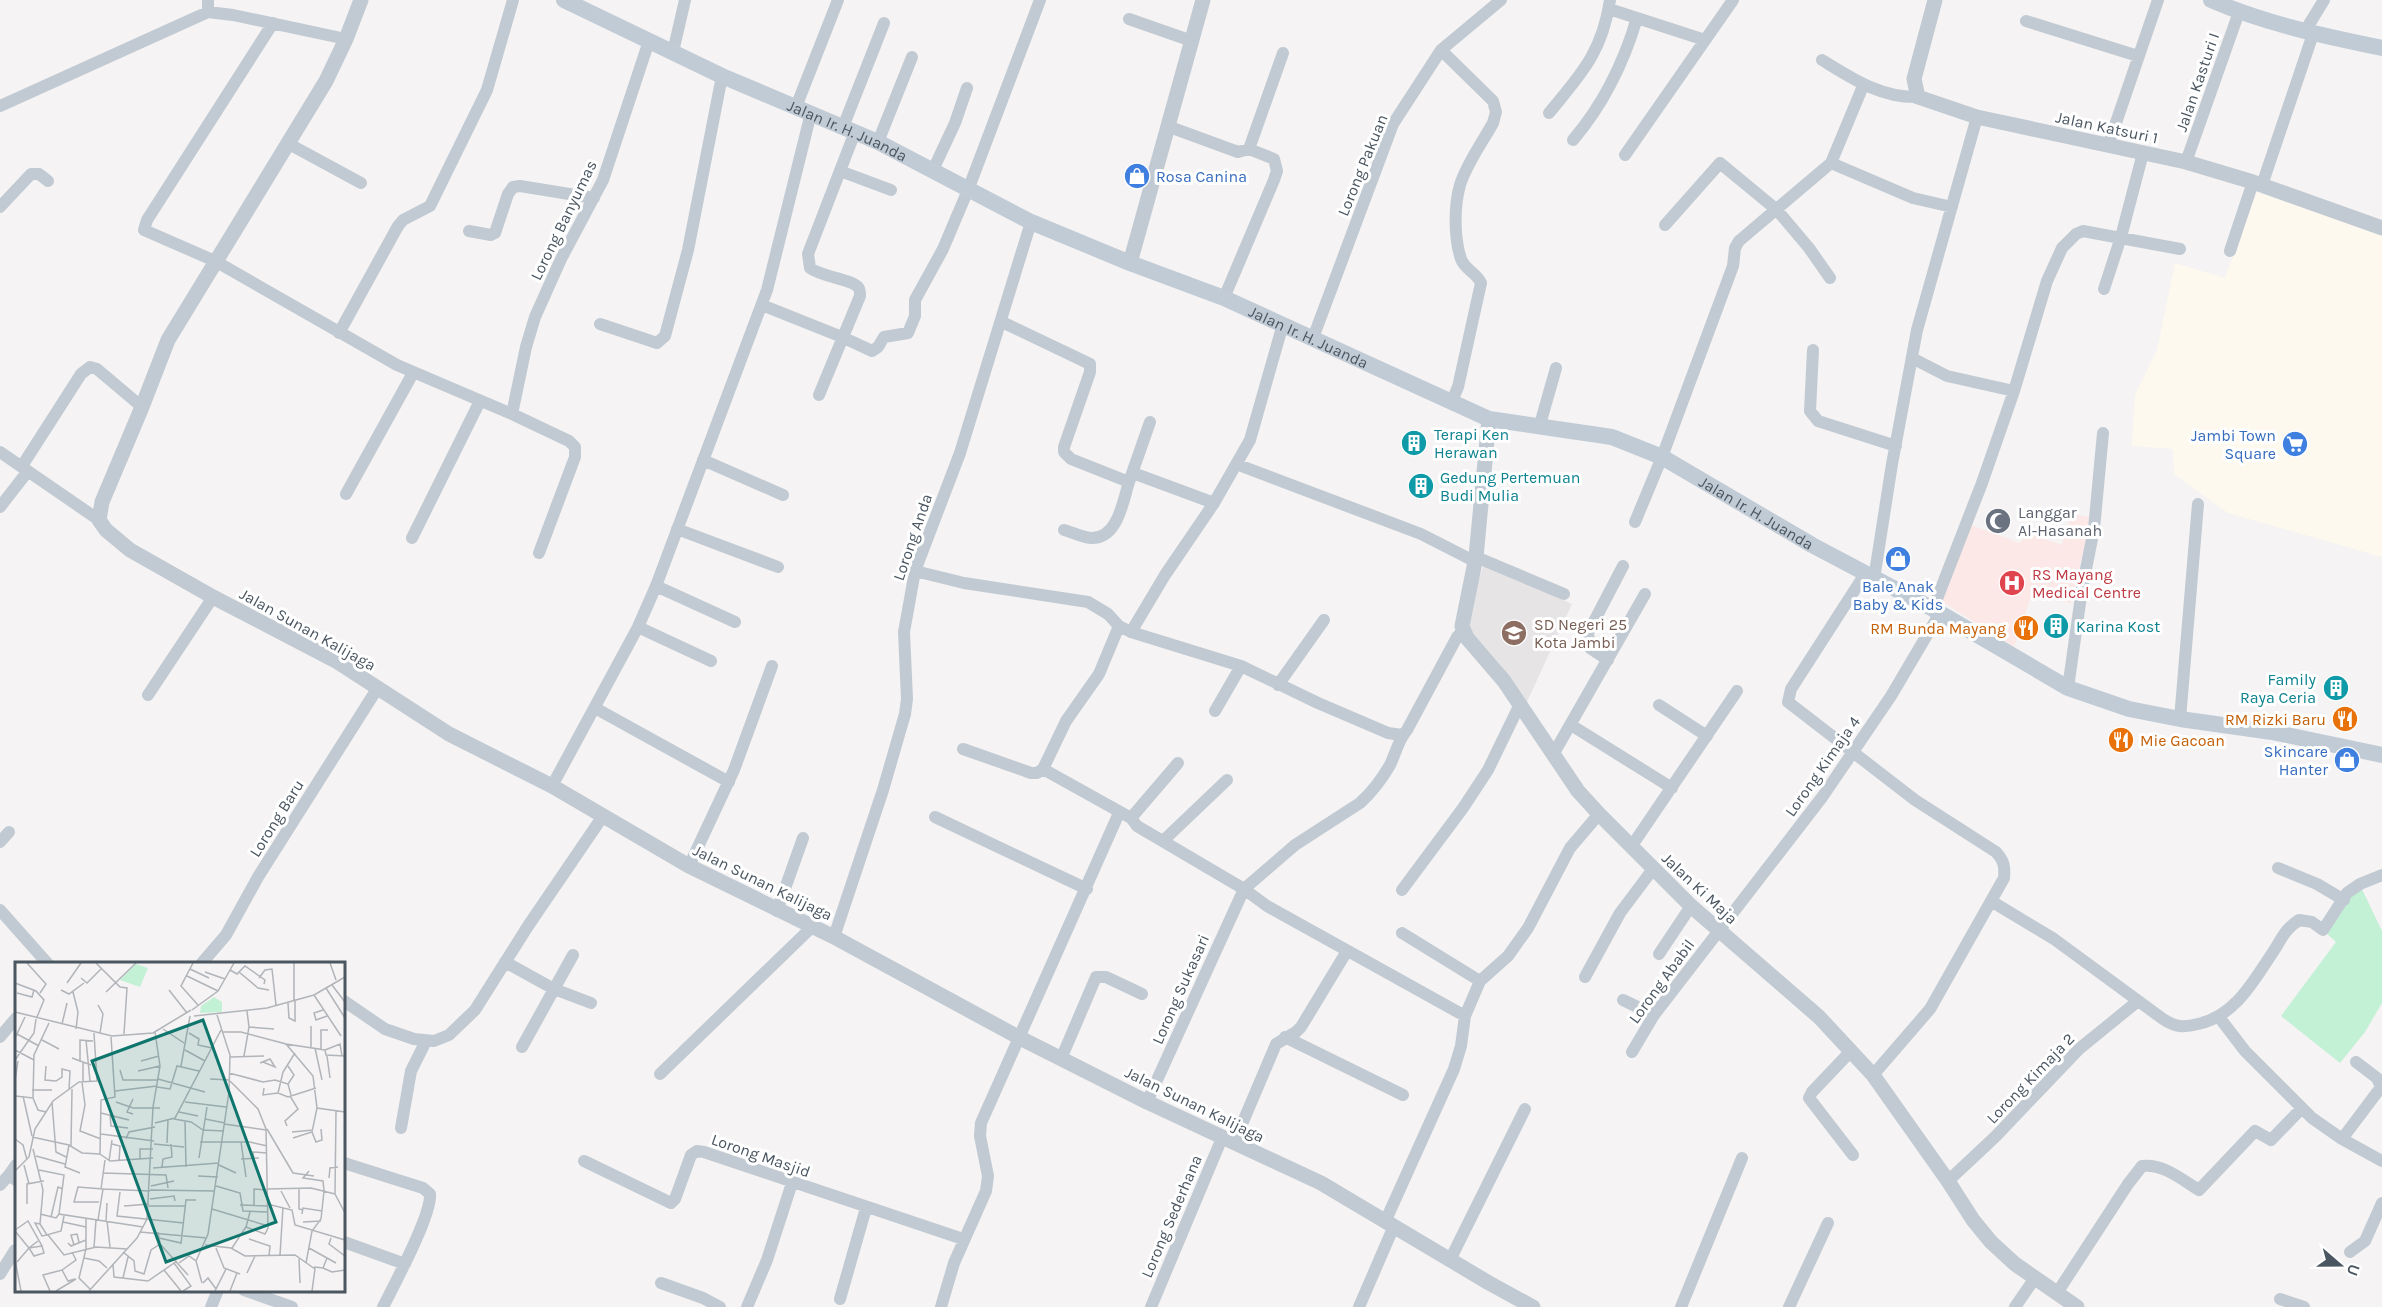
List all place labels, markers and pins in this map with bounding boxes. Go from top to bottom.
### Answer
shop icon: Rosa Canina [1122,161,1152,191]
place label: Rosa Canina [1156,167,1247,186]
place label: Terapi Ken Herawan [1434,425,1509,462]
place label: Jambi Town Square [2191,426,2276,463]
building icon: Terapi Ken Herawan [1399,428,1429,458]
supermarket icon: Jambi Town Square [2280,429,2310,459]
place label: Gedung Pertemuan Budi Mulia [1440,468,1580,505]
building icon: Gedung Pertemuan Budi Mulia [1406,471,1436,501]
place label: Langgar Al-Hasanah [2018,503,2102,540]
mosque icon: Langgar Al-Hasanah [1983,506,2013,536]
shop icon: Bale Anak Baby & Kids [1883,544,1913,574]
place label: RS Mayang Medical Centre [2032,565,2141,602]
hospital icon: RS Mayang Medical Centre [1997,568,2027,598]
place label: Bale Anak Baby & Kids [1853,577,1943,614]
building icon: Karina Kost [2041,611,2071,641]
restaurant icon: RM Bunda Mayang [2011,613,2041,643]
place label: SD Negeri 25 Kota Jambi [1534,615,1627,652]
place label: Karina Kost [2076,617,2160,636]
school or university icon: SD Negeri 25 Kota Jambi [1499,618,1529,648]
place label: RM Bunda Mayang [1870,619,2006,638]
place label: Family Raya Ceria [2240,670,2317,707]
building icon: Family Raya Ceria [2321,673,2351,703]
restaurant icon: RM Rizki Baru [2330,704,2360,734]
place label: RM Rizki Baru [2225,710,2326,729]
restaurant icon: Mie Gacoan [2106,725,2136,755]
place label: Mie Gacoan [2140,731,2225,750]
place label: Skincare Hanter [2264,742,2328,779]
shop icon: Skincare Hanter [2332,745,2362,775]

